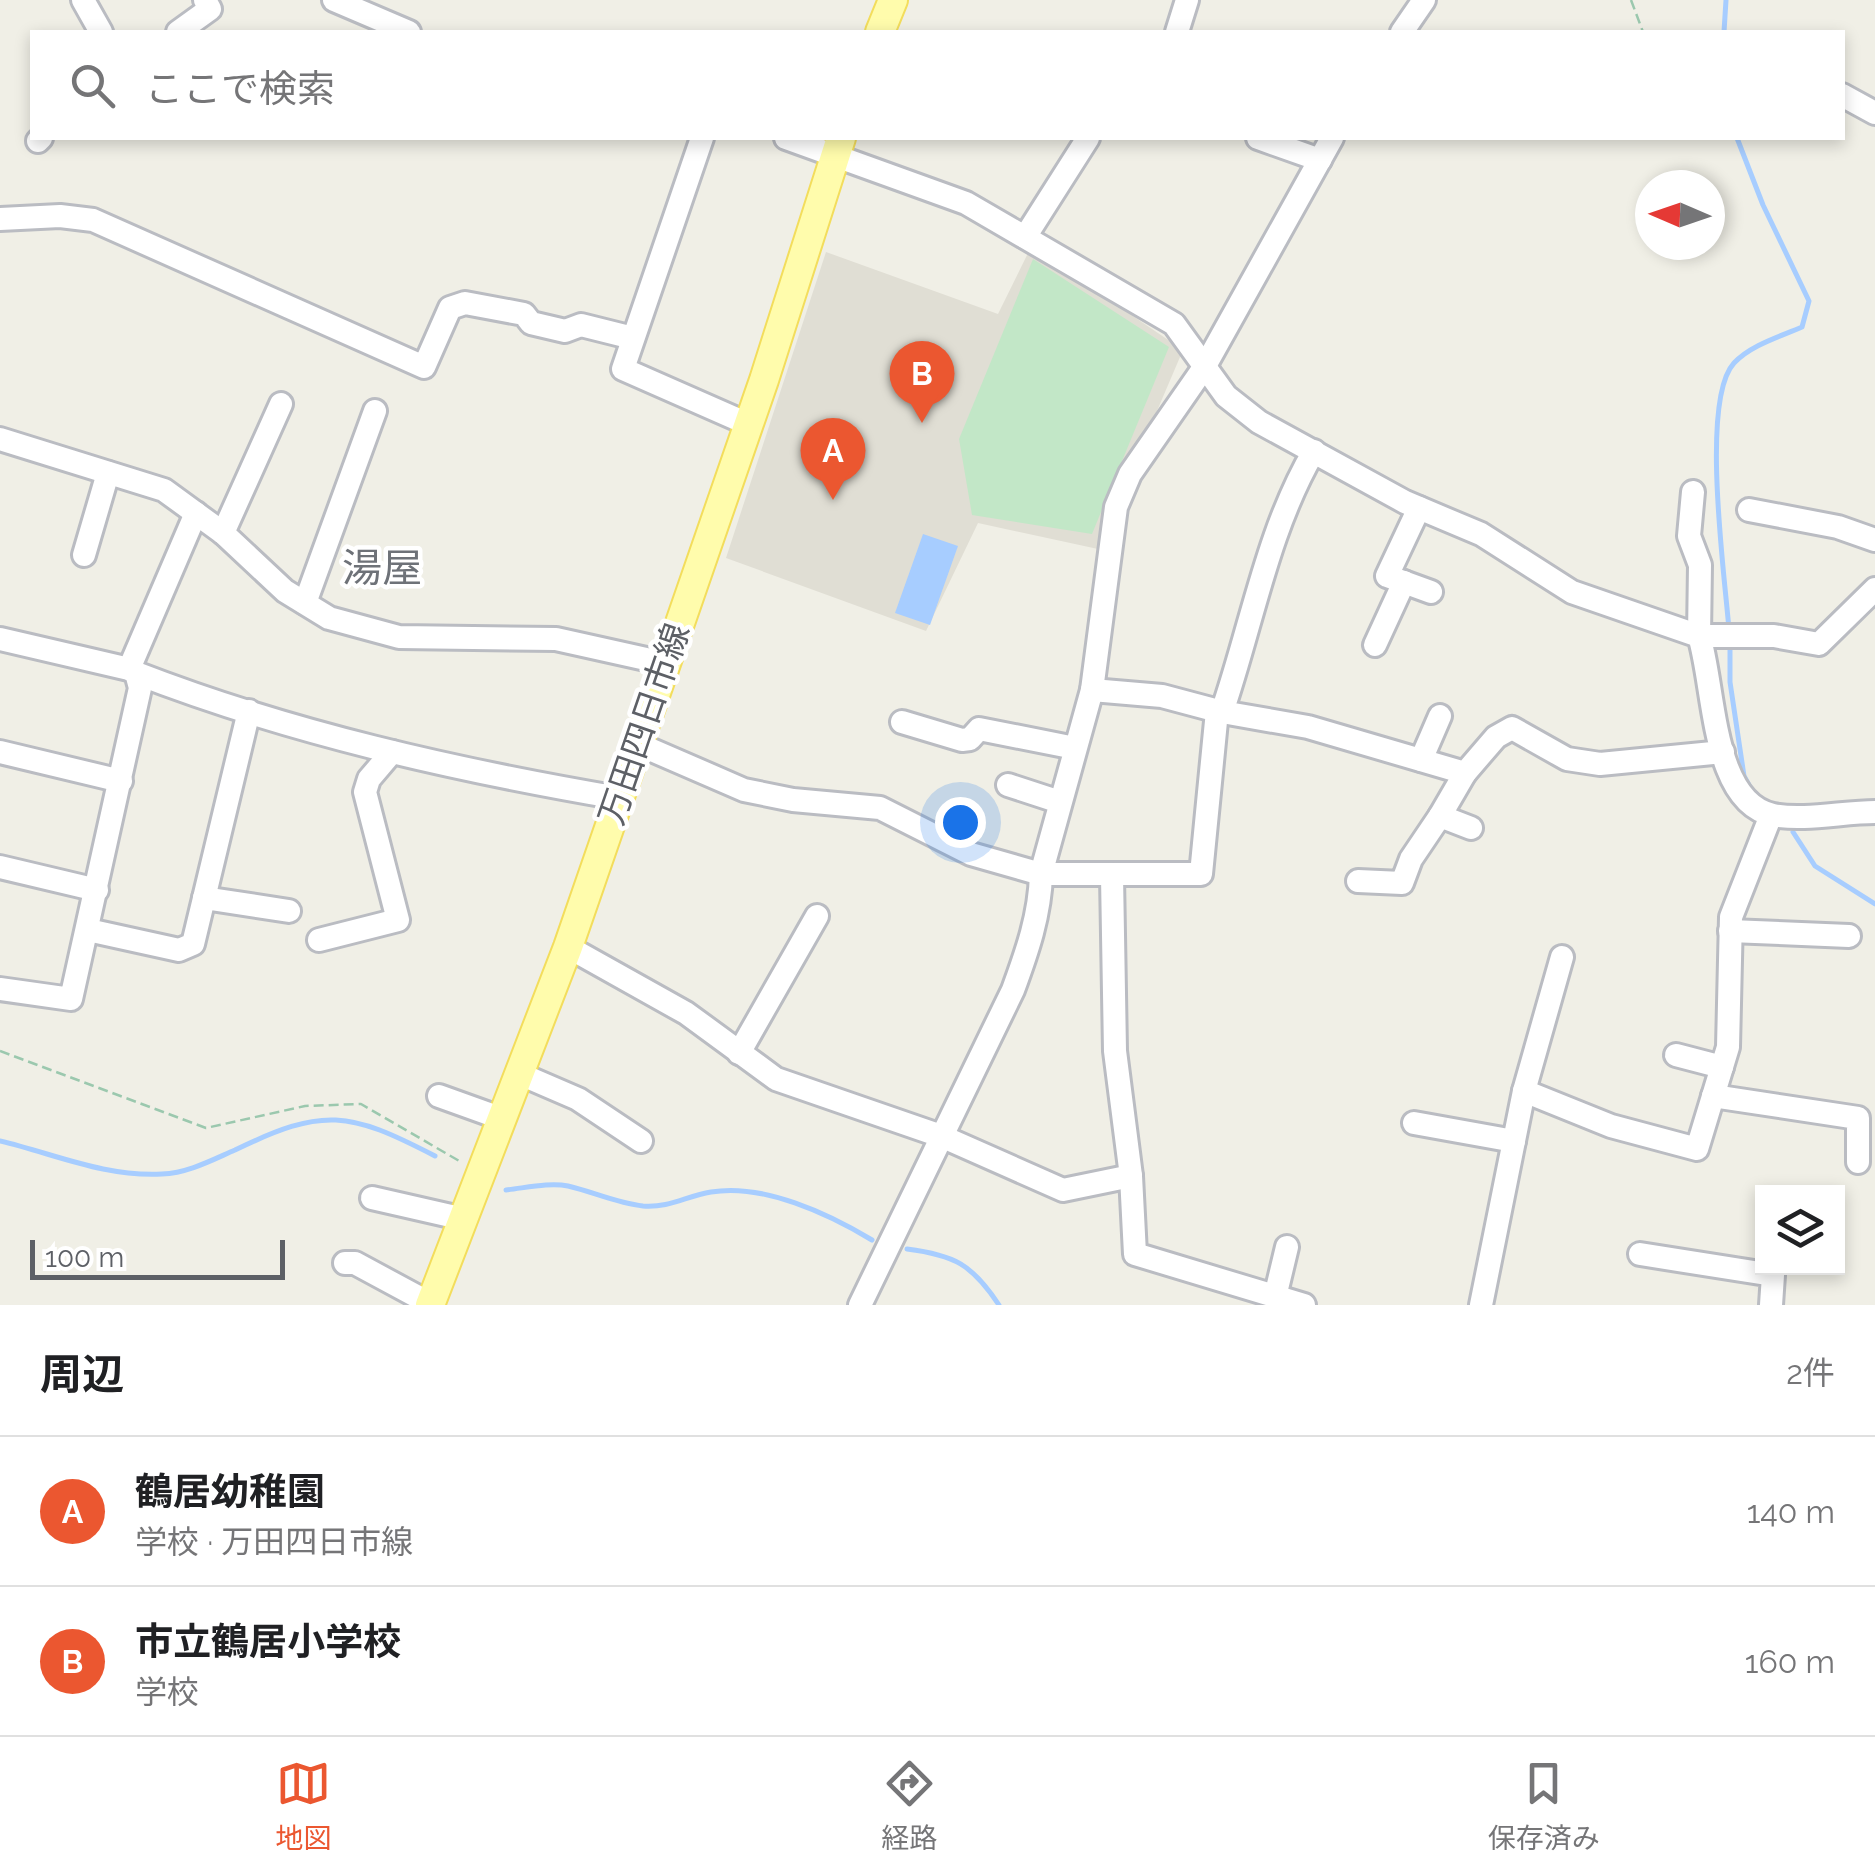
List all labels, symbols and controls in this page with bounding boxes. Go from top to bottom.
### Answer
search box [30,30,1845,140]
icon: search [65,58,120,113]
text: ここで検索 [145,66,335,111]
north arrow [1635,170,1725,260]
pin: B [890,340,954,423]
pin: A [800,418,866,500]
district label: 湯屋 [342,544,422,591]
street label: 万田四日市線 [590,618,697,830]
your location [935,797,986,848]
map controls [1755,1185,1845,1275]
button: layers [1755,1185,1845,1275]
scale bar [30,1235,285,1280]
text: 100 m [45,1241,124,1274]
text: 周辺 [40,1350,124,1399]
text: 2件 [1786,1354,1835,1391]
text: 鶴居幼稚園 [135,1469,325,1514]
text: A [62,1493,83,1530]
text: 140 m [1747,1493,1835,1530]
text: 学校 · 万田四日市線 [135,1523,413,1560]
text: 市立鶴居小学校 [135,1619,401,1664]
text: B [62,1643,83,1680]
text: 160 m [1745,1643,1835,1680]
text: 学校 [135,1673,199,1710]
tab: 地図 [275,1756,331,1856]
tab: 経路 [881,1756,938,1856]
tab: 保存済み [1488,1756,1600,1856]

